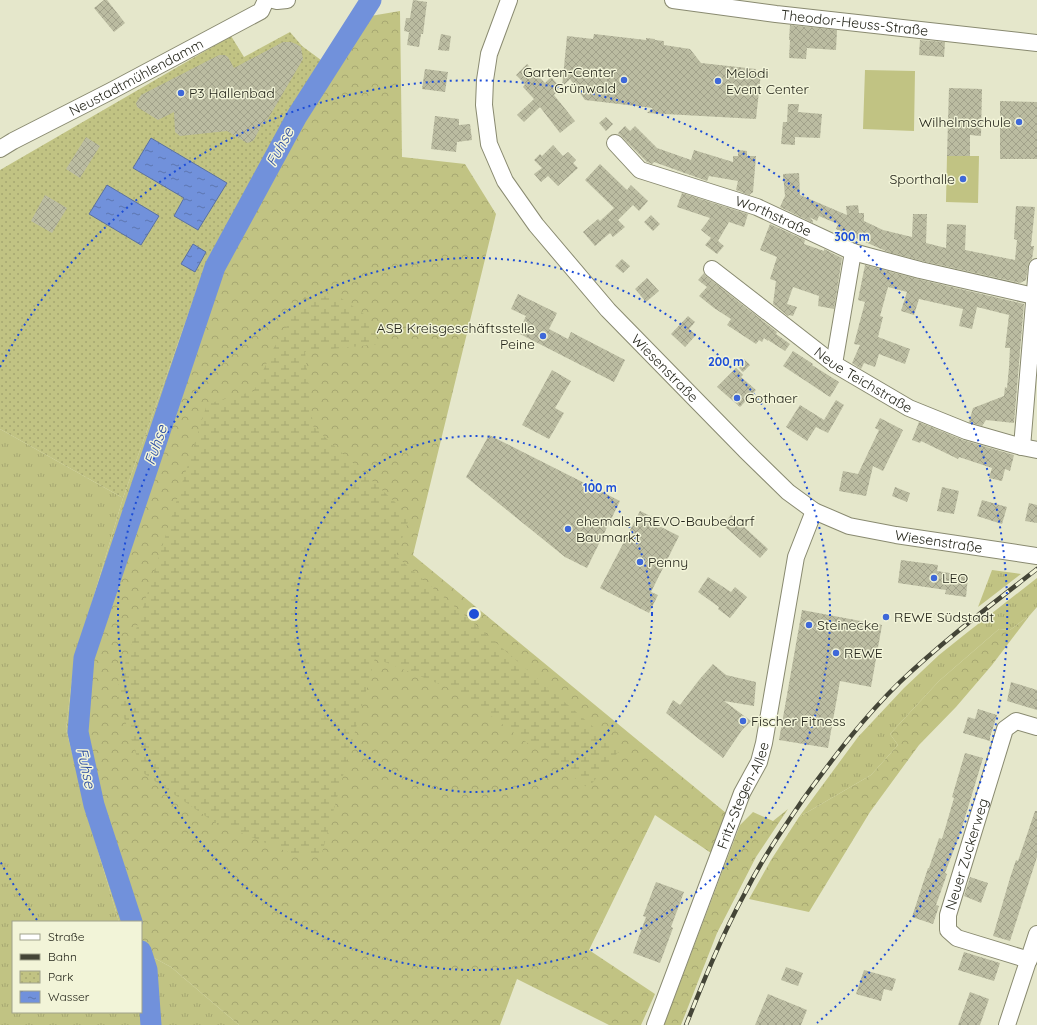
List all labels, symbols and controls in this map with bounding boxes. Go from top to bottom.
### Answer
street label: Theodor-Heuss-Straße [780,6,929,40]
street label: Neustadtmühlendamm [66,34,207,120]
place label: Garten-Center Grünwald [523,63,617,97]
place label: Melodi Event Center [726,64,809,98]
marker: Garten-Center Grünwald [619,75,629,85]
marker: Melodi Event Center [713,76,723,86]
place label: P3 Hallenbad [189,84,275,102]
marker: P3 Hallenbad [176,88,186,98]
place label: Wilhelmschule [919,113,1011,131]
marker: Wilhelmschule [1014,117,1024,127]
water label: Fuhse [262,124,298,169]
place label: Sporthalle [889,170,955,188]
marker: Sporthalle [958,174,968,184]
street label: Worthstraße [733,192,814,240]
text: 300 m [834,229,870,244]
place label: ASB Kreisgeschäftsstelle Peine [377,319,535,353]
street label: Wiesenstraße [627,330,702,406]
marker: ASB Kreisgeschäftsstelle Peine [538,331,548,341]
street label: Neue Teichstraße [811,343,916,417]
text: 200 m [708,354,744,369]
place label: Gothaer [745,389,798,407]
marker: Gothaer [732,393,742,403]
water label: Fuhse [140,422,171,467]
text: 100 m [583,480,617,495]
place label: ehemals PREVO-Baubedarf Baumarkt [576,512,755,546]
marker: ehemals PREVO-Baubedarf Baumarkt [563,524,573,534]
street label: Wiesenstraße [894,526,984,557]
place label: Penny [648,553,688,571]
marker: Penny [635,557,645,567]
place label: LEO [942,569,968,587]
marker: LEO [929,573,939,583]
centre of rings [467,607,481,621]
place label: REWE Südstadt [894,608,994,626]
marker: REWE Südstadt [881,612,891,622]
place label: Steinecke [817,616,879,634]
marker: Steinecke [804,620,814,630]
place label: REWE [844,644,883,662]
marker: REWE [831,648,841,658]
place label: Fischer Fitness [751,712,846,730]
marker: Fischer Fitness [738,716,748,726]
street label: Fritz-Stegen-Allee [713,740,773,852]
water label: Fuhse [73,746,100,790]
street label: Neuer Zuckerweg [941,796,992,912]
legend [12,921,142,1013]
text: Straße [48,929,85,944]
text: Bahn [48,949,77,964]
text: Park [48,969,73,984]
text: Wasser [48,989,90,1004]

